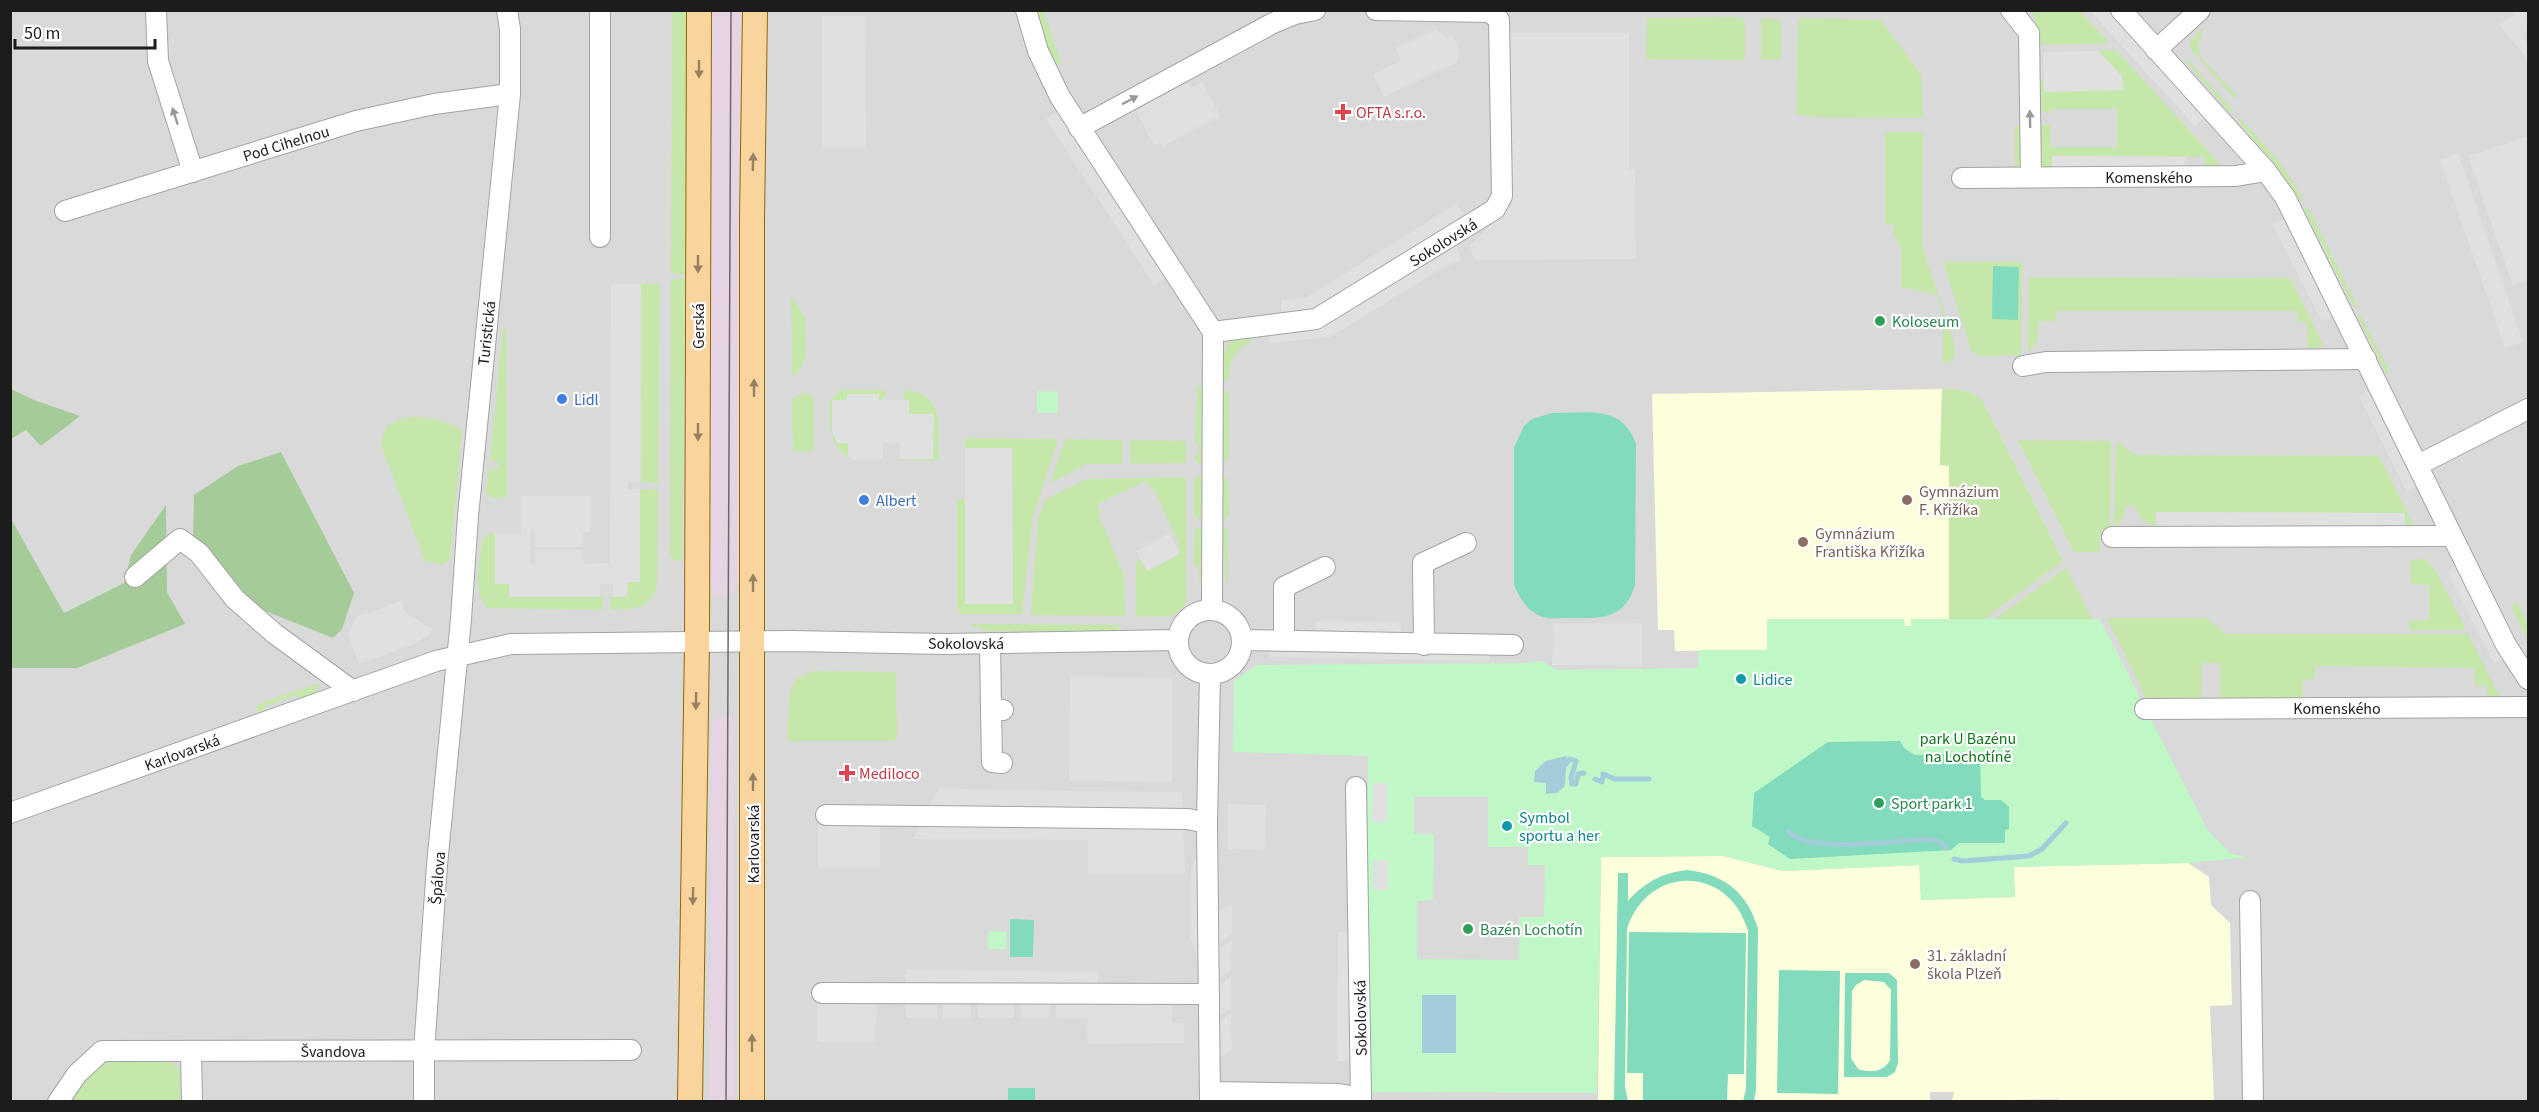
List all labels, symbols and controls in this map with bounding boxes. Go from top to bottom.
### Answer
scale bar [15,12,154,50]
text: 50 m [24,21,60,46]
one-way arrow [694,59,704,78]
one-way arrow [1122,95,1139,105]
place label: OFTA s.r.o. [1356,102,1426,124]
marker: OFTA s.r.o. [1334,103,1352,121]
one-way arrow [170,107,179,125]
one-way arrow [2026,109,2035,128]
street label: Pod Cihelnou [240,120,332,168]
one-way arrow [748,153,758,172]
street label: Komenského [2105,167,2193,189]
street label: Sokolovská [1405,213,1482,272]
one-way arrow [693,254,703,273]
street label: Turistická [473,300,501,367]
street label: Gerská [688,303,710,349]
place label: Koloseum [1892,311,1959,333]
marker: Koloseum [1873,314,1887,328]
one-way arrow [749,379,759,398]
place label: Lidl [574,389,599,411]
marker: Lidl [555,392,569,406]
one-way arrow [693,422,703,441]
place label: Gymnázium F. Křižíka [1919,481,1999,521]
place label: Albert [876,490,917,512]
marker: Albert [857,493,871,507]
marker: Gymnázium F. Křižíka [1900,493,1914,507]
place label: Gymnázium Františka Křižíka [1815,523,1925,563]
marker: Gymnázium Františka Křižíka [1796,535,1810,549]
one-way arrow [748,574,758,593]
street label: Sokolovská [928,633,1004,655]
place label: Lidice [1753,669,1792,691]
marker: Lidice [1734,672,1748,686]
one-way arrow [691,691,701,710]
street label: Komenského [2293,698,2381,720]
park label: park U Bazénu na Lochotíně [1920,728,2016,768]
street label: Karlovarská [142,729,223,777]
place label: Mediloco [859,763,920,785]
marker: Mediloco [840,766,854,780]
one-way arrow [748,773,758,792]
place label: Sport park 1 [1891,793,1973,815]
marker: Sport park 1 [1872,796,1886,810]
street label: Karlovarská [743,805,765,883]
place label: Symbol sportu a her [1519,807,1600,847]
marker: Symbol sportu a her [1500,819,1514,833]
street label: Špálova [425,851,451,906]
one-way arrow [688,886,698,905]
place label: Bazén Lochotín [1480,919,1583,941]
marker: Bazén Lochotín [1461,922,1475,936]
place label: 31. základní škola Plzeň [1927,945,2007,985]
marker: 31. základní škola Plzeň [1908,957,1922,971]
street label: Sokolovská [1349,980,1373,1056]
one-way arrow [747,1034,757,1053]
street label: Švandova [300,1041,366,1063]

